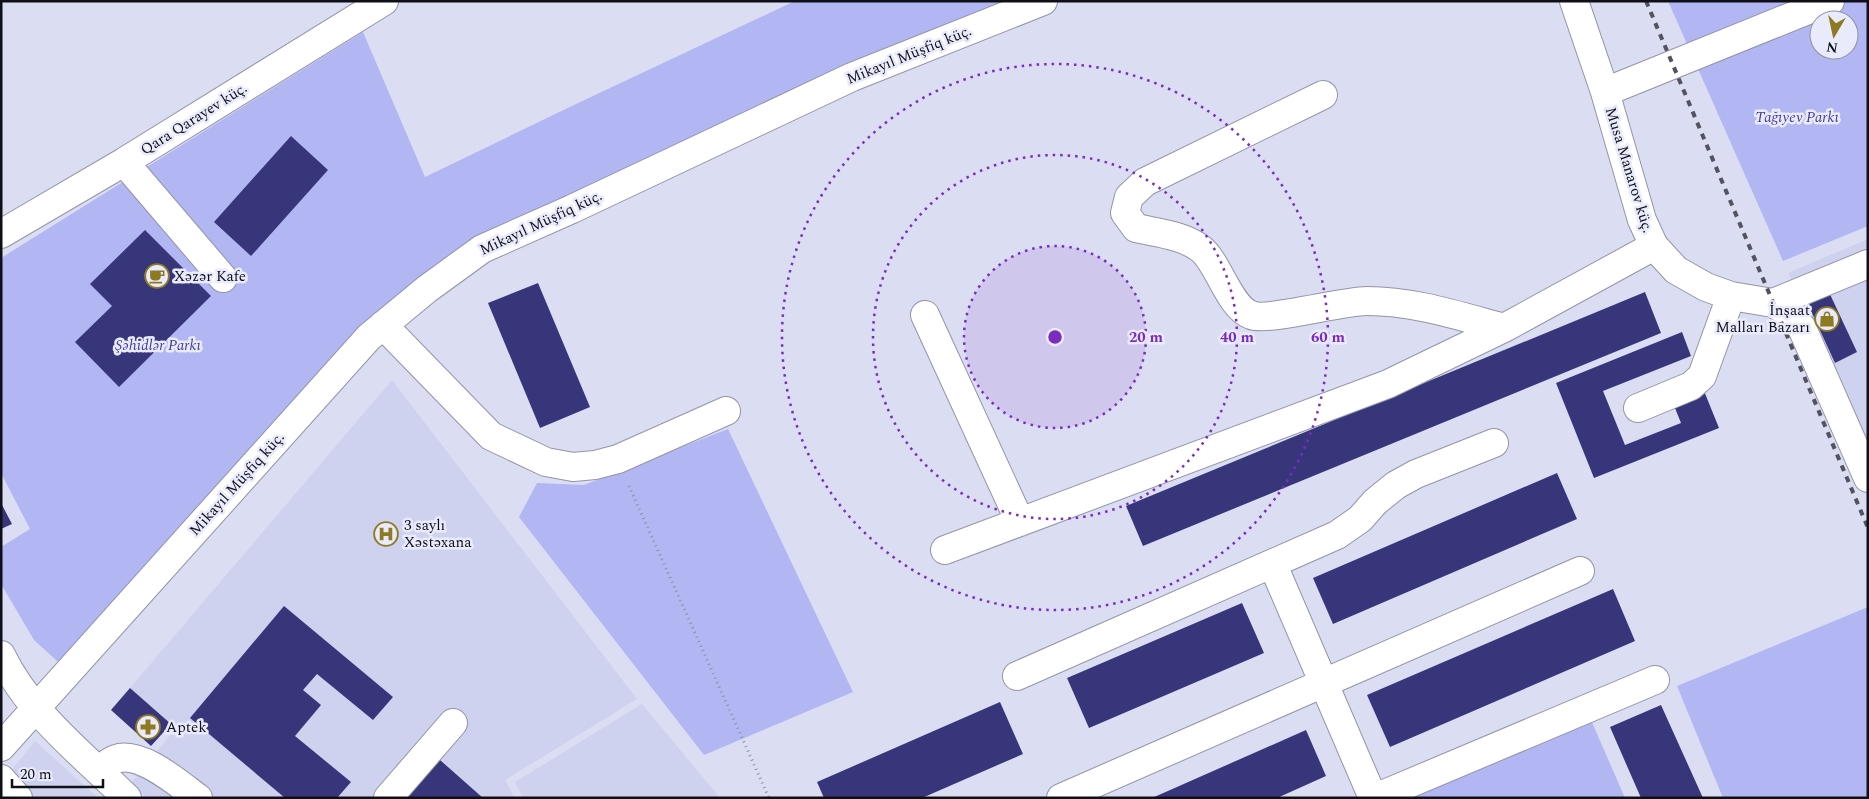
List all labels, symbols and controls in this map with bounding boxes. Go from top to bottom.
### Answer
north arrow [1809,10,1859,60]
street label: Mikayıl Müşfiq küç. [843,19,975,91]
text: N [1825,36,1839,59]
street label: Qara Qarayev küç. [136,77,252,161]
street label: Musa Manarov küç. [1599,104,1659,236]
park label: Tağıyev Parkı [1755,106,1839,129]
street label: Mikayıl Müşfiq küç. [476,184,606,262]
cafe icon: Xəzər Kafe [144,263,170,289]
place label: Xəzər Kafe [174,265,246,288]
place label: İnşaat Malları Bazarı [1716,299,1810,339]
shop icon: İnşaat Malları Bazarı [1814,306,1840,332]
text: 20 m [1129,326,1164,349]
text: 40 m [1220,326,1255,349]
text: 60 m [1311,326,1346,349]
centre of rings [1046,328,1064,346]
park label: Şəhidlər Parkı [115,334,201,357]
street label: Mikayıl Müşfiq küç. [184,427,290,541]
place label: 3 saylı Xəstəxana [404,514,472,554]
hospital icon: 3 saylı Xəstəxana [373,521,399,547]
pharmacy icon: Aptek [135,714,161,740]
place label: Aptek [166,716,207,739]
scale bar [12,756,104,788]
text: 20 m [20,763,52,786]

